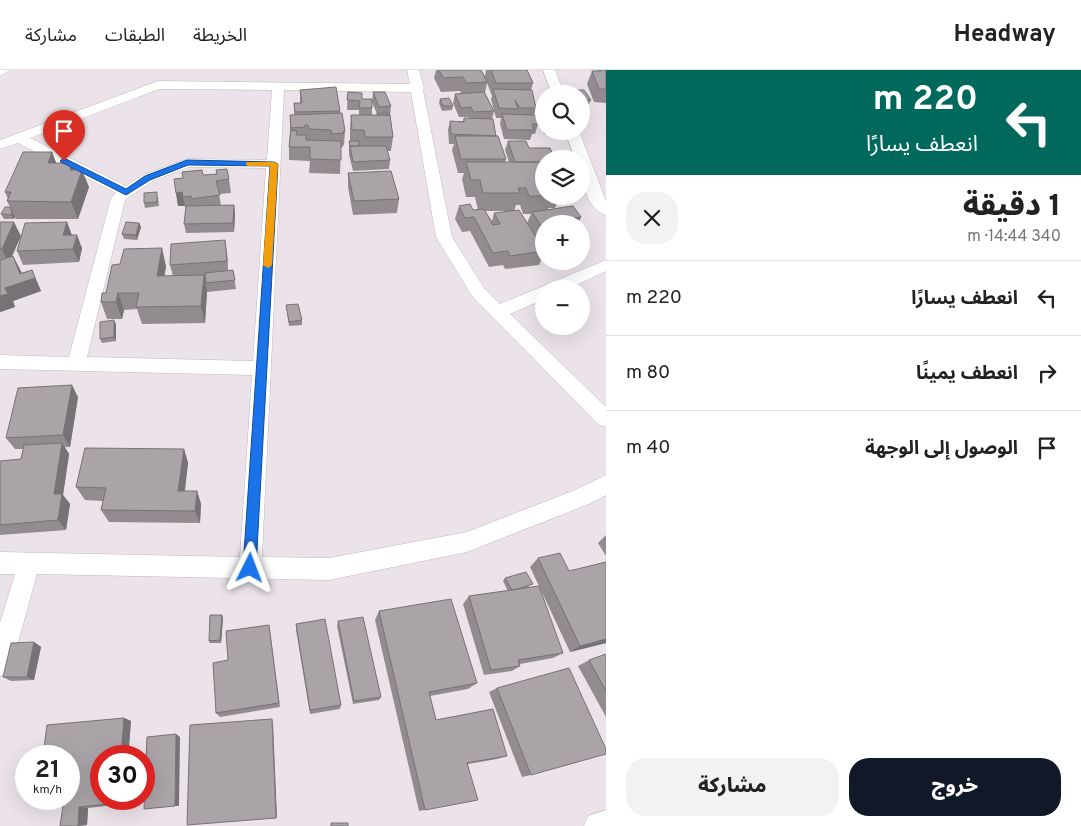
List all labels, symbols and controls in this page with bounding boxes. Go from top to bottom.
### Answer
text: Headway [954,20,1056,50]
text: مشاركة [25,25,77,48]
text: الطبقات [105,25,165,48]
text: الخريطة [193,25,247,48]
text: 220 m [873,78,978,122]
map controls [535,85,590,335]
button: search [535,85,590,140]
icon: left [996,90,1061,155]
pin [43,110,85,161]
icon: arrive [50,117,78,145]
text: انعطف يسارًا [866,132,978,159]
button: layers [535,150,590,205]
text: 1 دقيقة [963,189,1061,226]
button: close [626,192,678,244]
button: + [535,215,590,270]
text: 340 m · 14:44 [967,227,1061,247]
button: − [535,280,590,335]
icon: left [1033,284,1061,312]
text: 220 m [626,286,682,310]
text: انعطف يسارًا [911,287,1018,311]
icon: right [1033,359,1061,387]
text: 80 m [626,361,670,385]
text: انعطف يمينًا [916,362,1018,386]
icon: arrive [1033,434,1061,462]
text: 40 m [626,436,671,460]
text: الوصول إلى الوجهة [865,437,1018,461]
position arrow [223,541,275,593]
speed limit sign: 30 [90,745,155,810]
text: 21 [35,755,60,787]
button: مشاركة [626,758,839,816]
button: خروج [849,758,1061,816]
text: km/h [33,782,62,798]

